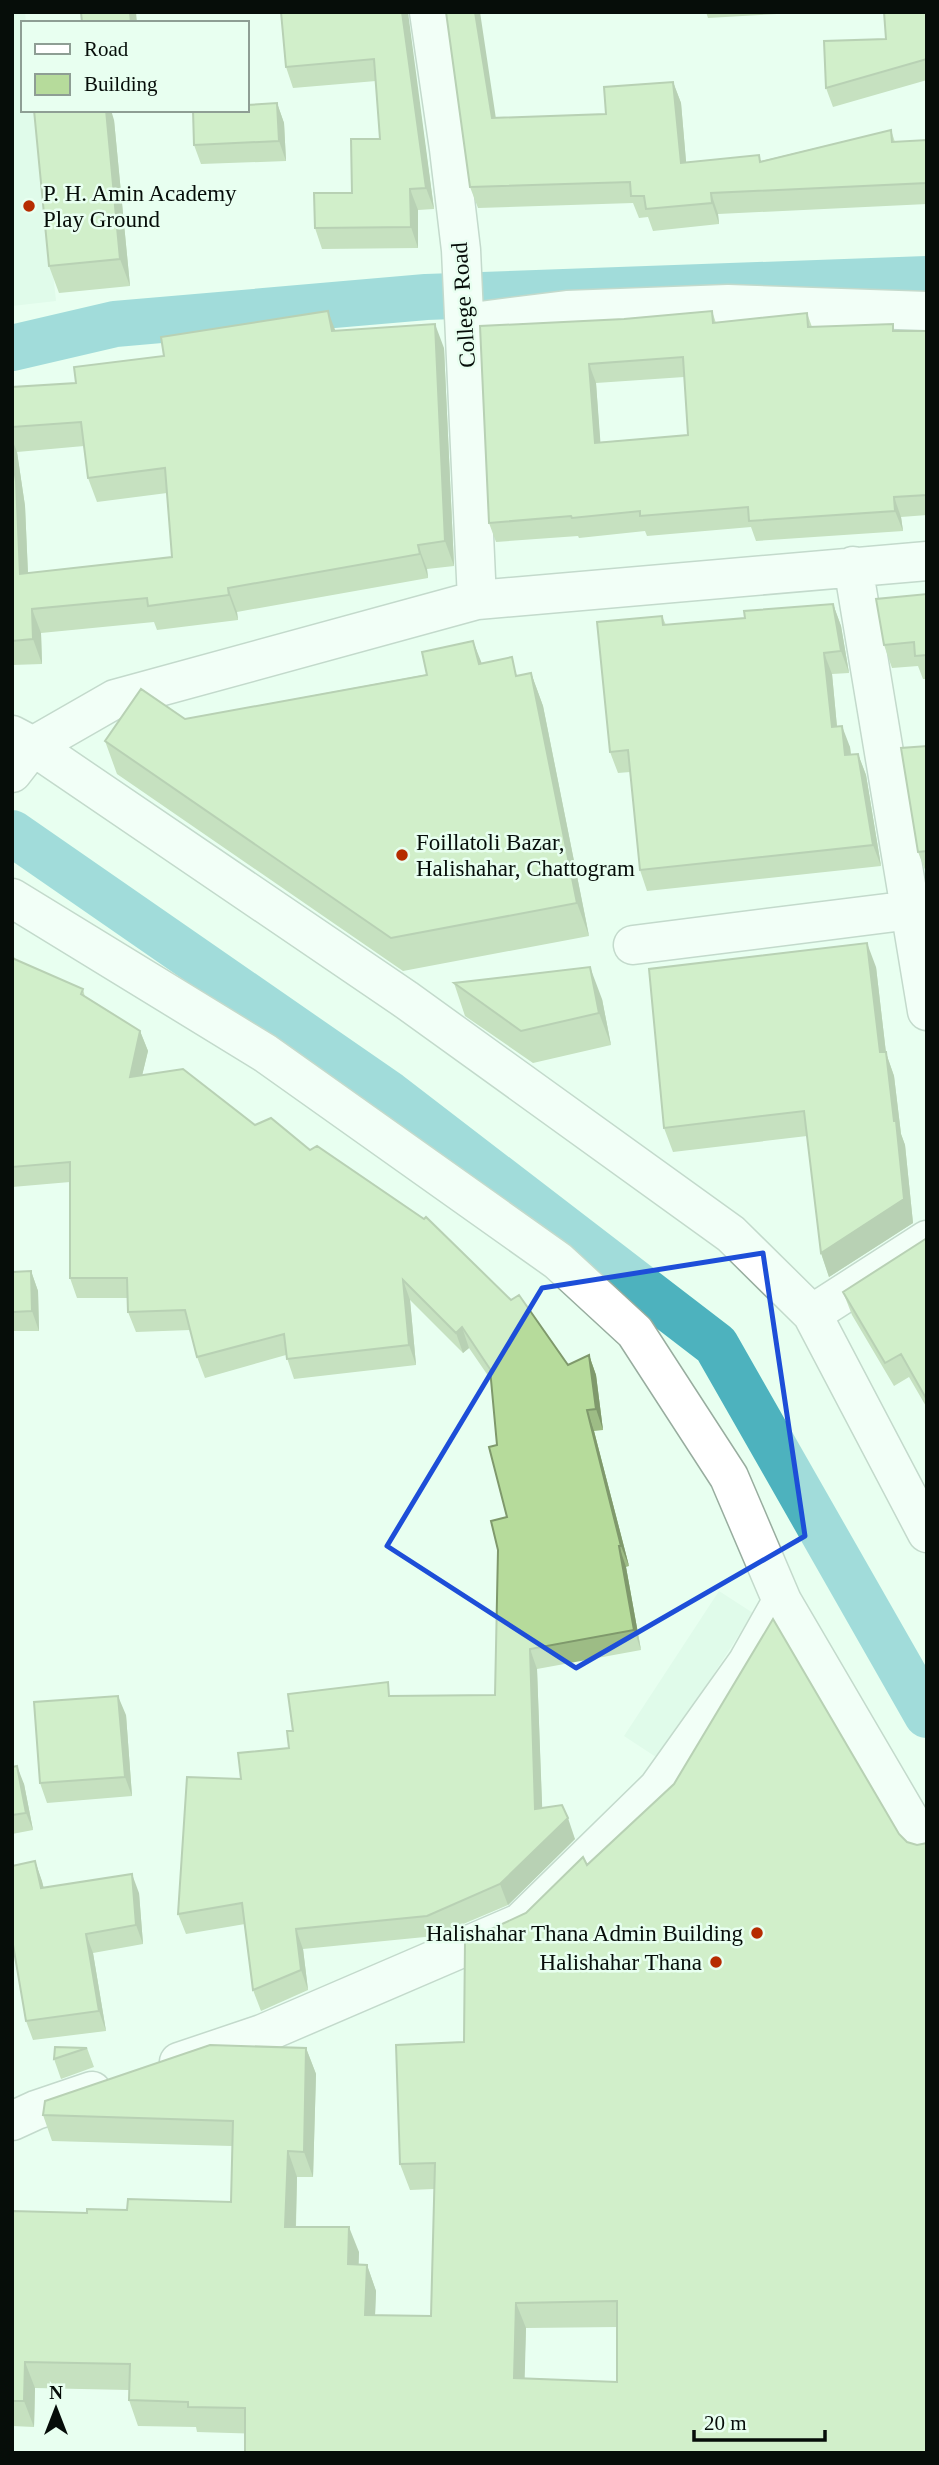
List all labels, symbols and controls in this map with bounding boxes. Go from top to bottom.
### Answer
legend [21,21,248,112]
text: Road [84,37,129,61]
text: Building [84,72,158,96]
place label: P. H. Amin Academy Play Ground [43,181,237,232]
marker: P. H. Amin Academy Play Ground [21,198,37,214]
street label: College Road [447,241,480,369]
place label: Foillatoli Bazar, Halishahar, Chattogram [416,830,635,881]
marker: Foillatoli Bazar, Halishahar, Chattogram [394,847,410,863]
place label: Halishahar Thana Admin Building [426,1921,743,1946]
marker: Halishahar Thana Admin Building [749,1925,765,1941]
place label: Halishahar Thana [540,1950,702,1975]
marker: Halishahar Thana [708,1954,724,1970]
north arrow [21,2374,91,2444]
text: N [49,2382,63,2403]
scale bar [694,2398,825,2442]
text: 20 m [704,2411,747,2435]

